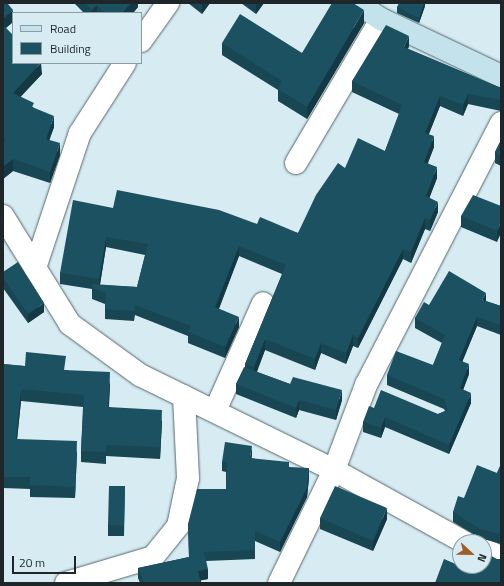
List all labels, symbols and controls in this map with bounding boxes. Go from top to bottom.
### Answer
legend [12,12,142,64]
text: Road [50,19,76,38]
text: Building [50,39,91,58]
north arrow [452,534,492,574]
scale bar [14,548,78,574]
text: N [473,552,491,565]
text: 20 m [19,553,45,572]

